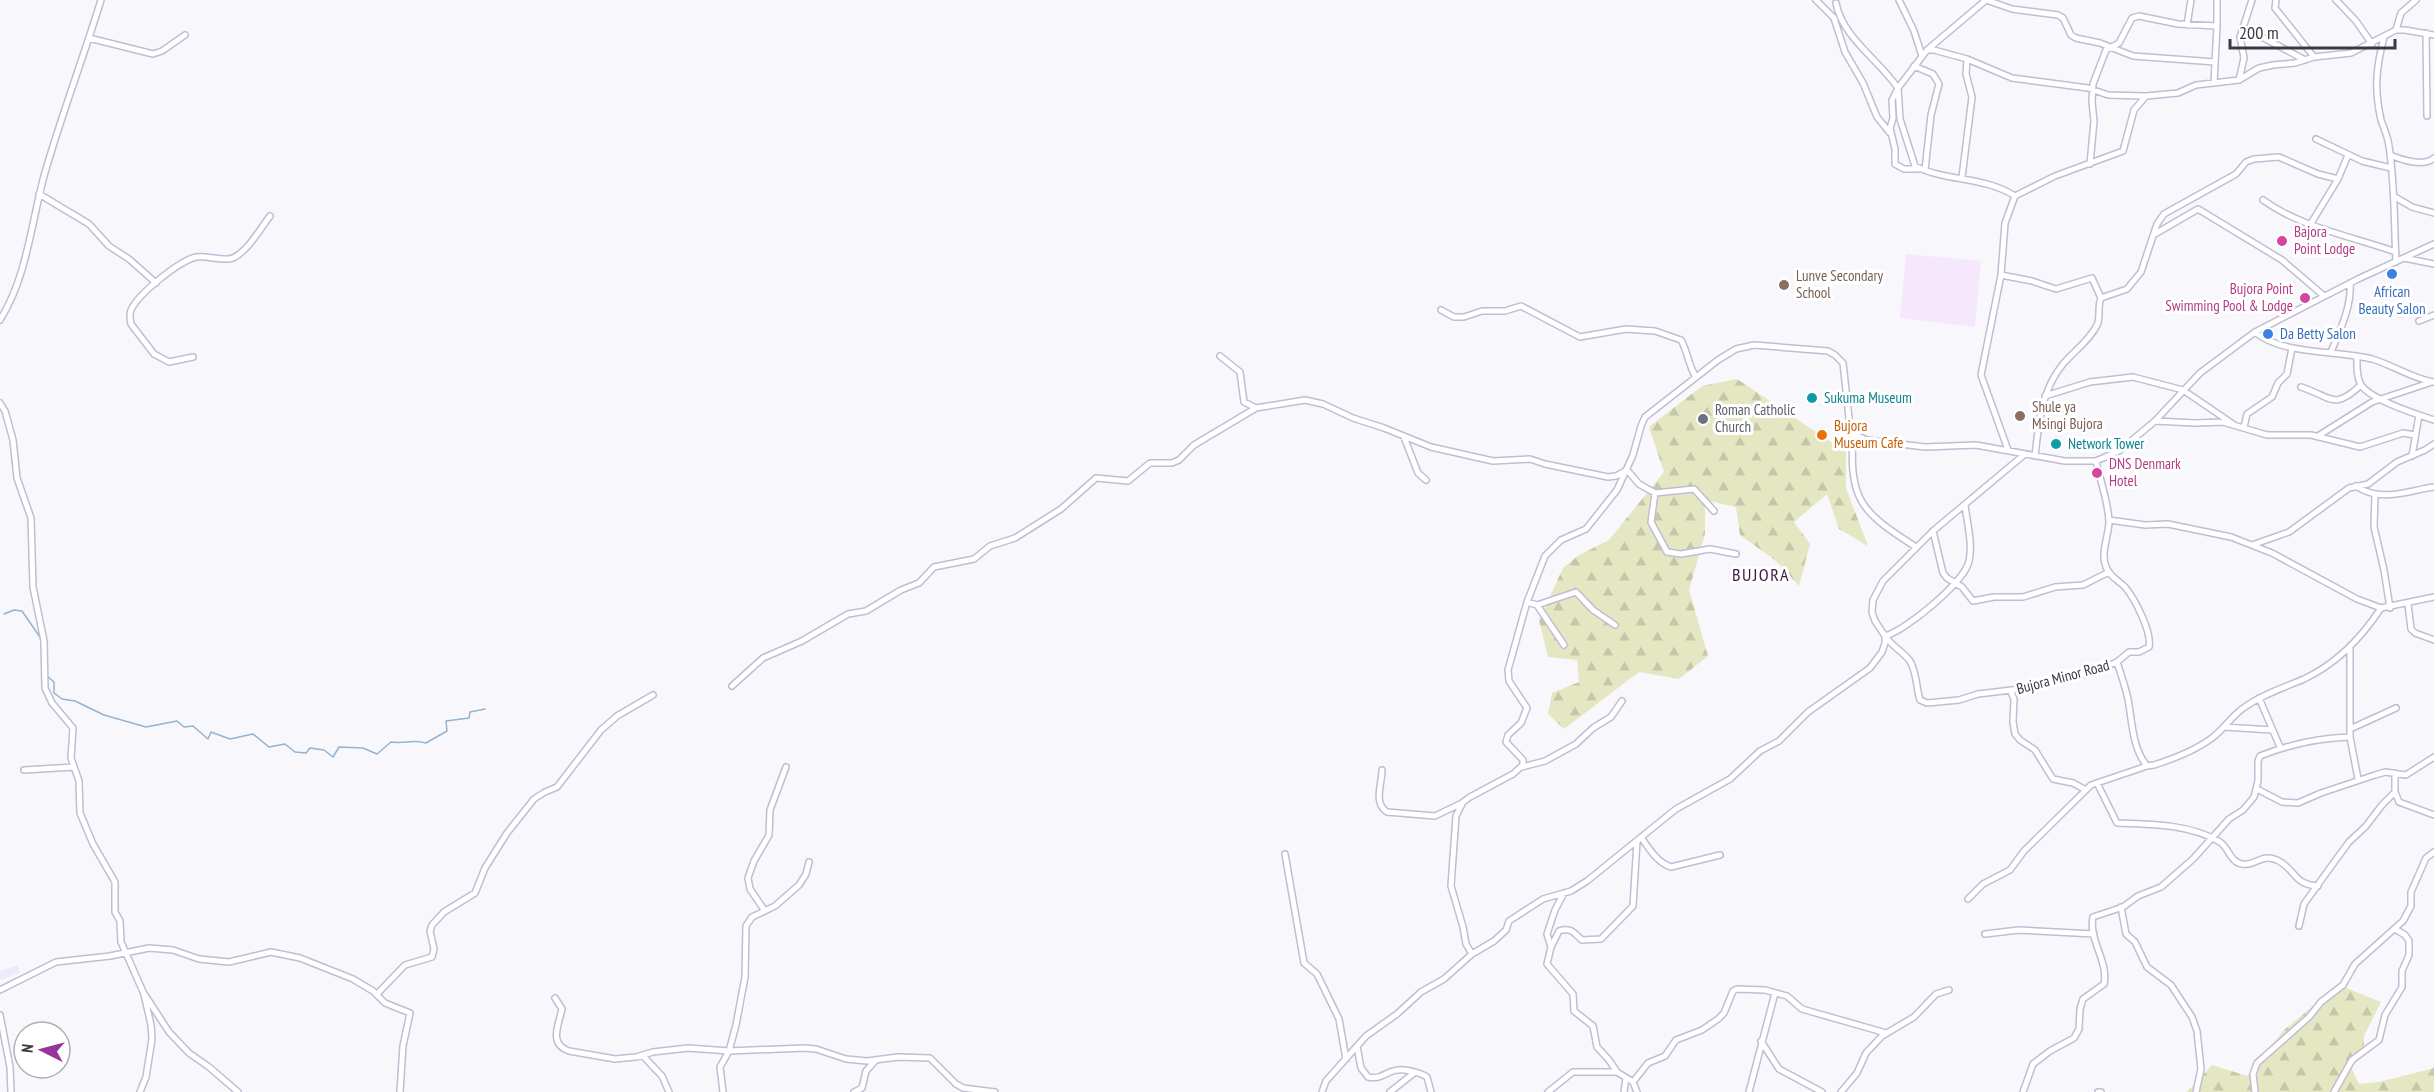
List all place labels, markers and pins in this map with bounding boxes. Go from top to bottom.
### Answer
place label: Bajora Point Lodge [2294,222,2355,258]
marker: Bajora Point Lodge [2275,234,2289,248]
place label: Lunve Secondary School [1796,266,1884,302]
marker: African Beauty Salon [2385,267,2399,281]
marker: Lunve Secondary School [1777,278,1791,292]
place label: Bujora Point Swimming Pool & Lodge [2165,279,2293,315]
place label: African Beauty Salon [2358,282,2426,318]
marker: Bujora Point Swimming Pool & Lodge [2298,291,2312,305]
place label: Da Betty Salon [2280,324,2356,343]
marker: Da Betty Salon [2261,327,2275,341]
place label: Sukuma Museum [1824,388,1912,407]
marker: Sukuma Museum [1805,391,1819,405]
place label: Shule ya Msingi Bujora [2032,397,2103,433]
place label: Roman Catholic Church [1715,400,1796,436]
marker: Shule ya Msingi Bujora [2013,409,2027,423]
marker: Roman Catholic Church [1696,412,1710,426]
place label: Bujora Museum Cafe [1834,416,1903,452]
marker: Bujora Museum Cafe [1815,428,1829,442]
place label: Network Tower [2068,434,2145,453]
marker: Network Tower [2049,437,2063,451]
place label: DNS Denmark Hotel [2109,454,2181,490]
marker: DNS Denmark Hotel [2090,466,2104,480]

